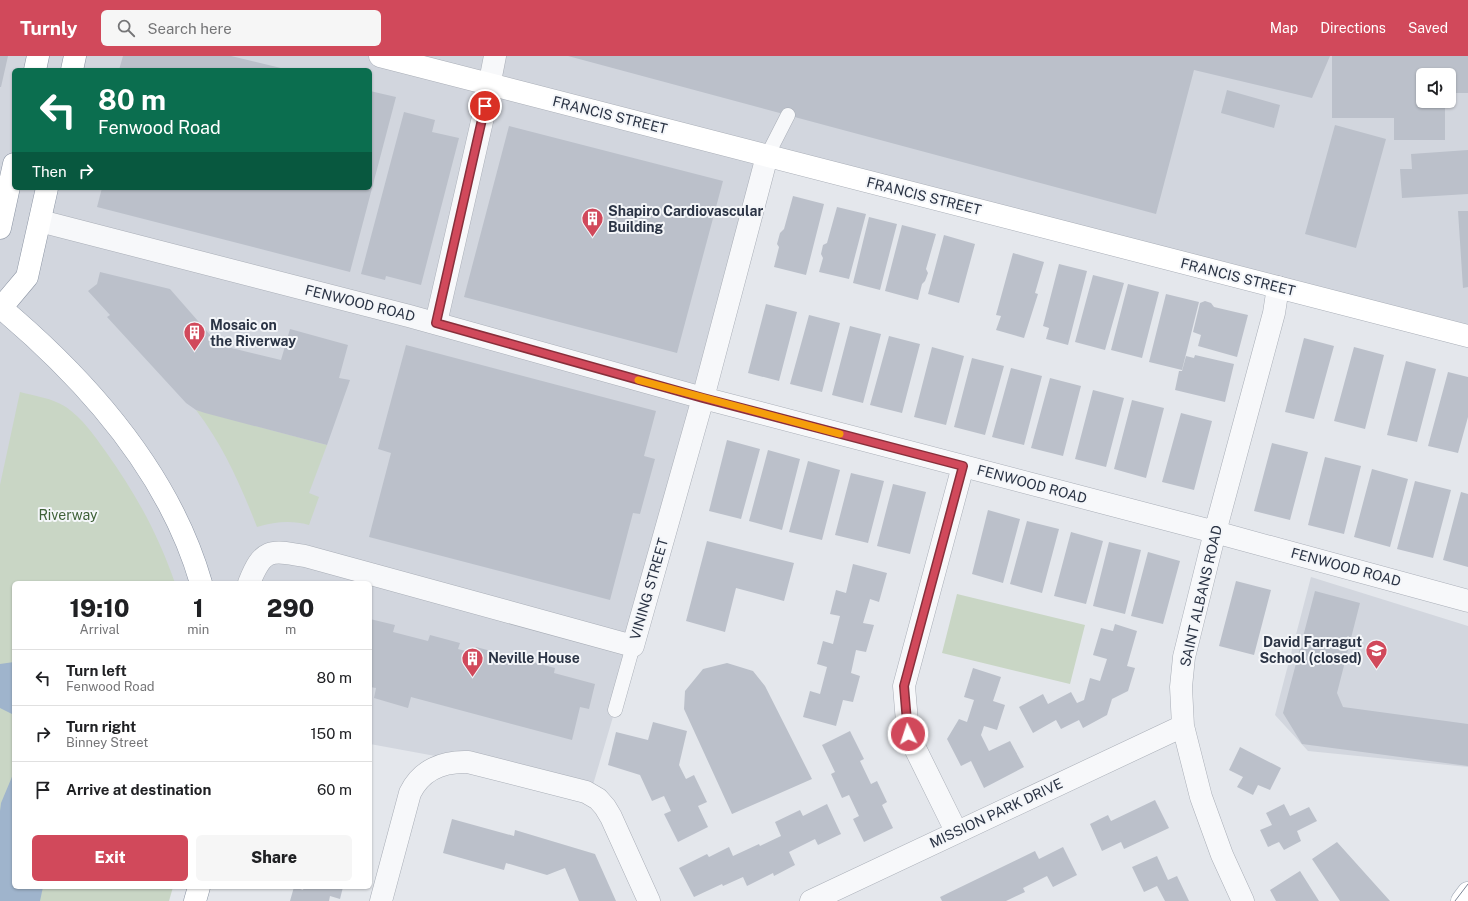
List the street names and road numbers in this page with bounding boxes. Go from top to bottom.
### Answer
street label: FRANCIS STREET [551,93,669,137]
street label: FRANCIS STREET [865,174,983,218]
street label: FRANCIS STREET [1179,255,1297,299]
street label: FENWOOD ROAD [303,282,417,324]
street label: FENWOOD ROAD [975,462,1089,506]
street label: SAINT ALBANS ROAD [1177,524,1225,668]
street label: VINING STREET [627,536,671,642]
street label: FENWOOD ROAD [1289,545,1403,589]
street label: MISSION PARK DRIVE [927,775,1065,851]

